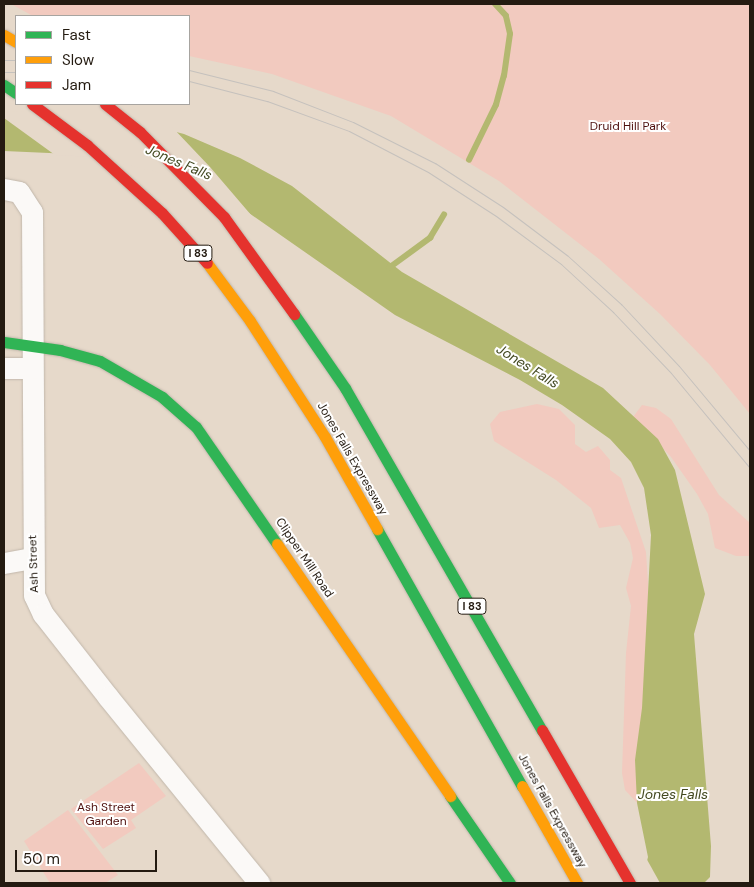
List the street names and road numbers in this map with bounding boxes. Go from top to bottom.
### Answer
road number: I 83 [183,244,213,262]
street label: Jones Falls Expressway [314,400,390,518]
street label: Clipper Mill Road [272,515,336,601]
street label: Ash Street [26,535,42,593]
road number: I 83 [457,598,487,614]
street label: Jones Falls Expressway [515,751,589,871]

